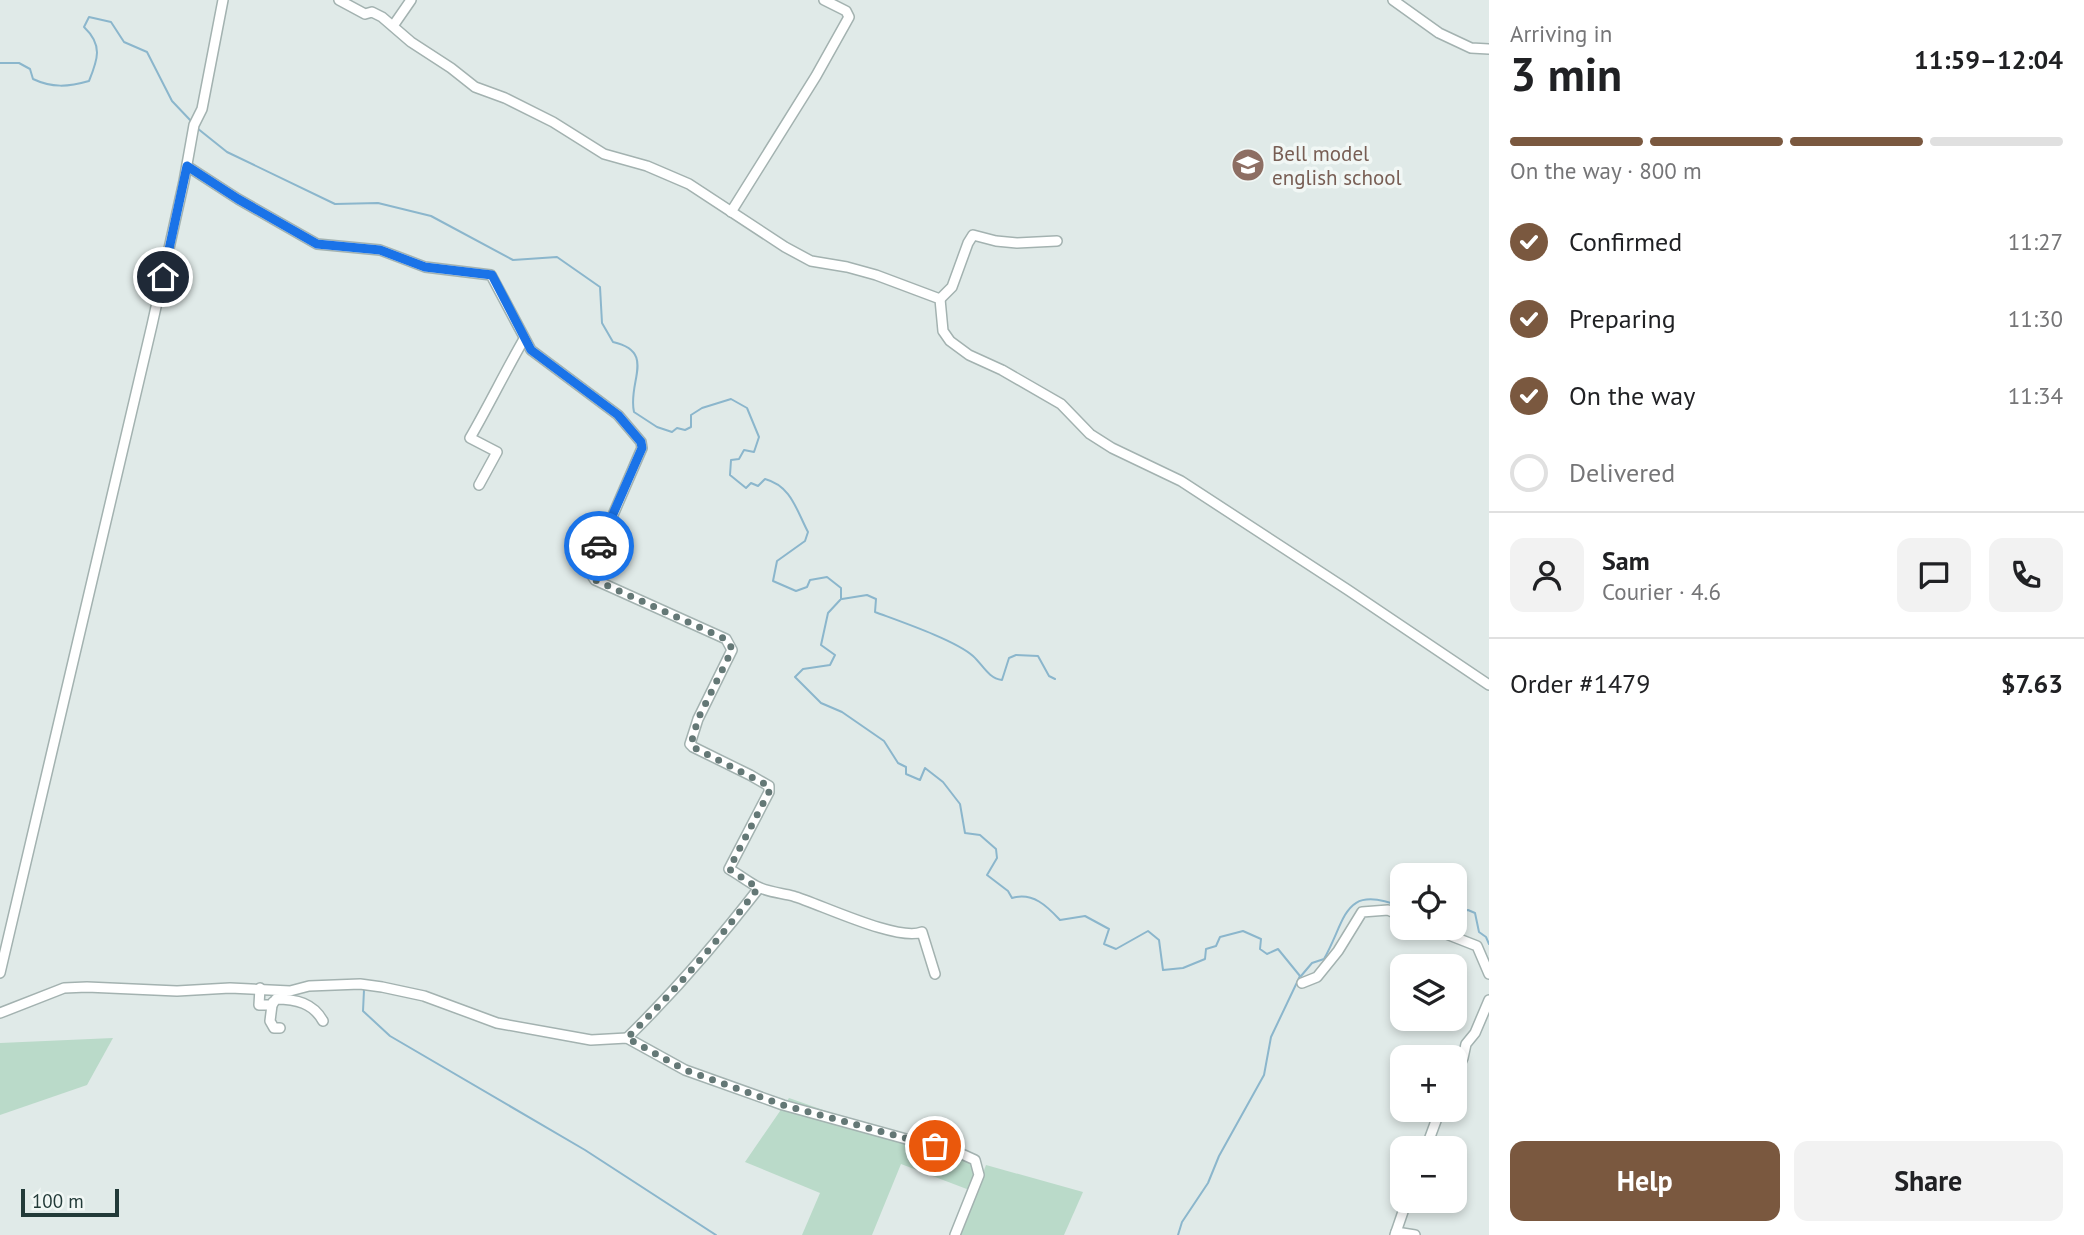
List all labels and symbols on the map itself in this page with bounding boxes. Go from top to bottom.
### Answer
place label: Bell model english school [1272,140,1402,191]
school or university icon: Bell model english school [1229,146,1267,184]
pin [133,247,193,307]
courier [564,511,634,581]
pin [905,1116,965,1176]
scale bar [21,1186,119,1218]

